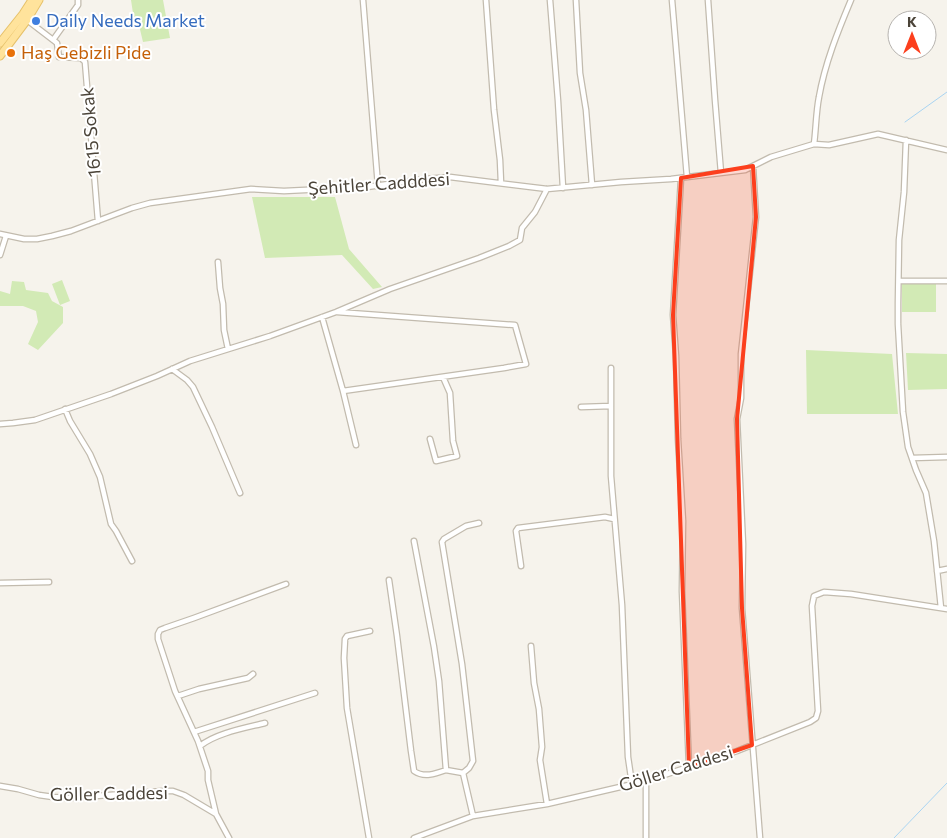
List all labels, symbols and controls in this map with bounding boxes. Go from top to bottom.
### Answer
place label: Daily Needs Market [46,9,205,31]
north arrow [887,10,937,60]
text: K [907,13,917,30]
marker: Daily Needs Market [30,15,42,27]
place label: Haş Gebizli Pide [21,41,151,63]
marker: Haş Gebizli Pide [5,47,17,59]
street label: 1615 Sokak [75,86,105,178]
street label: Şehitler Cadddesi [307,167,451,199]
street label: Göller Caddesi [616,740,735,796]
street label: Göller Caddesi [50,781,168,805]

